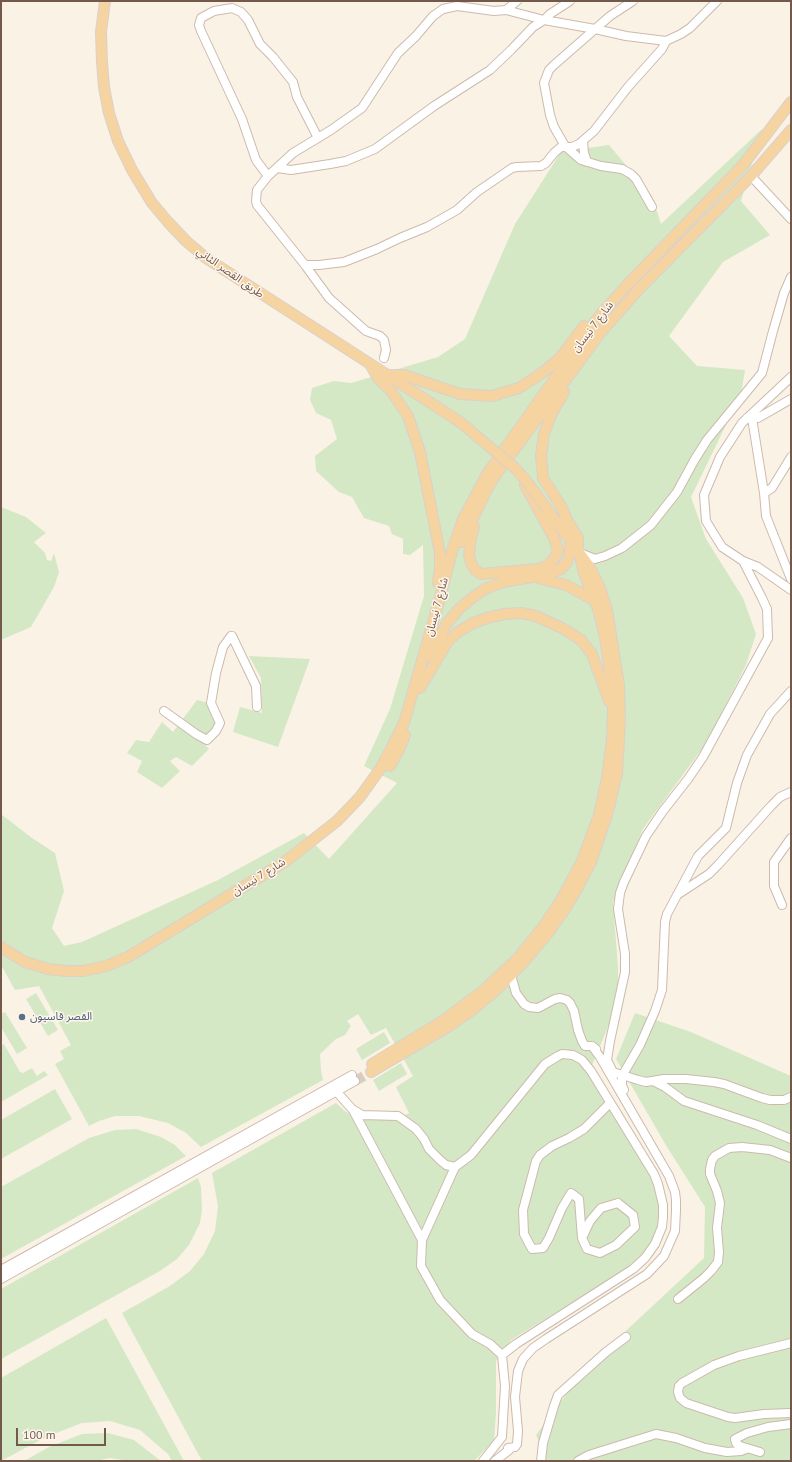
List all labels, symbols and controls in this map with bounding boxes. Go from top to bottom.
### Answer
street label: طريق القصر الثاني [194,245,266,301]
street label: شارع 7 نيسان [570,299,616,355]
street label: شارع 7 نيسان [423,576,451,638]
street label: شارع 7 نيسان [230,855,288,899]
place label: القصر قاسيون [30,1010,92,1024]
marker: القصر قاسيون [17,1012,27,1022]
scale bar [18,1420,108,1446]
text: 100 m [23,1427,56,1442]

